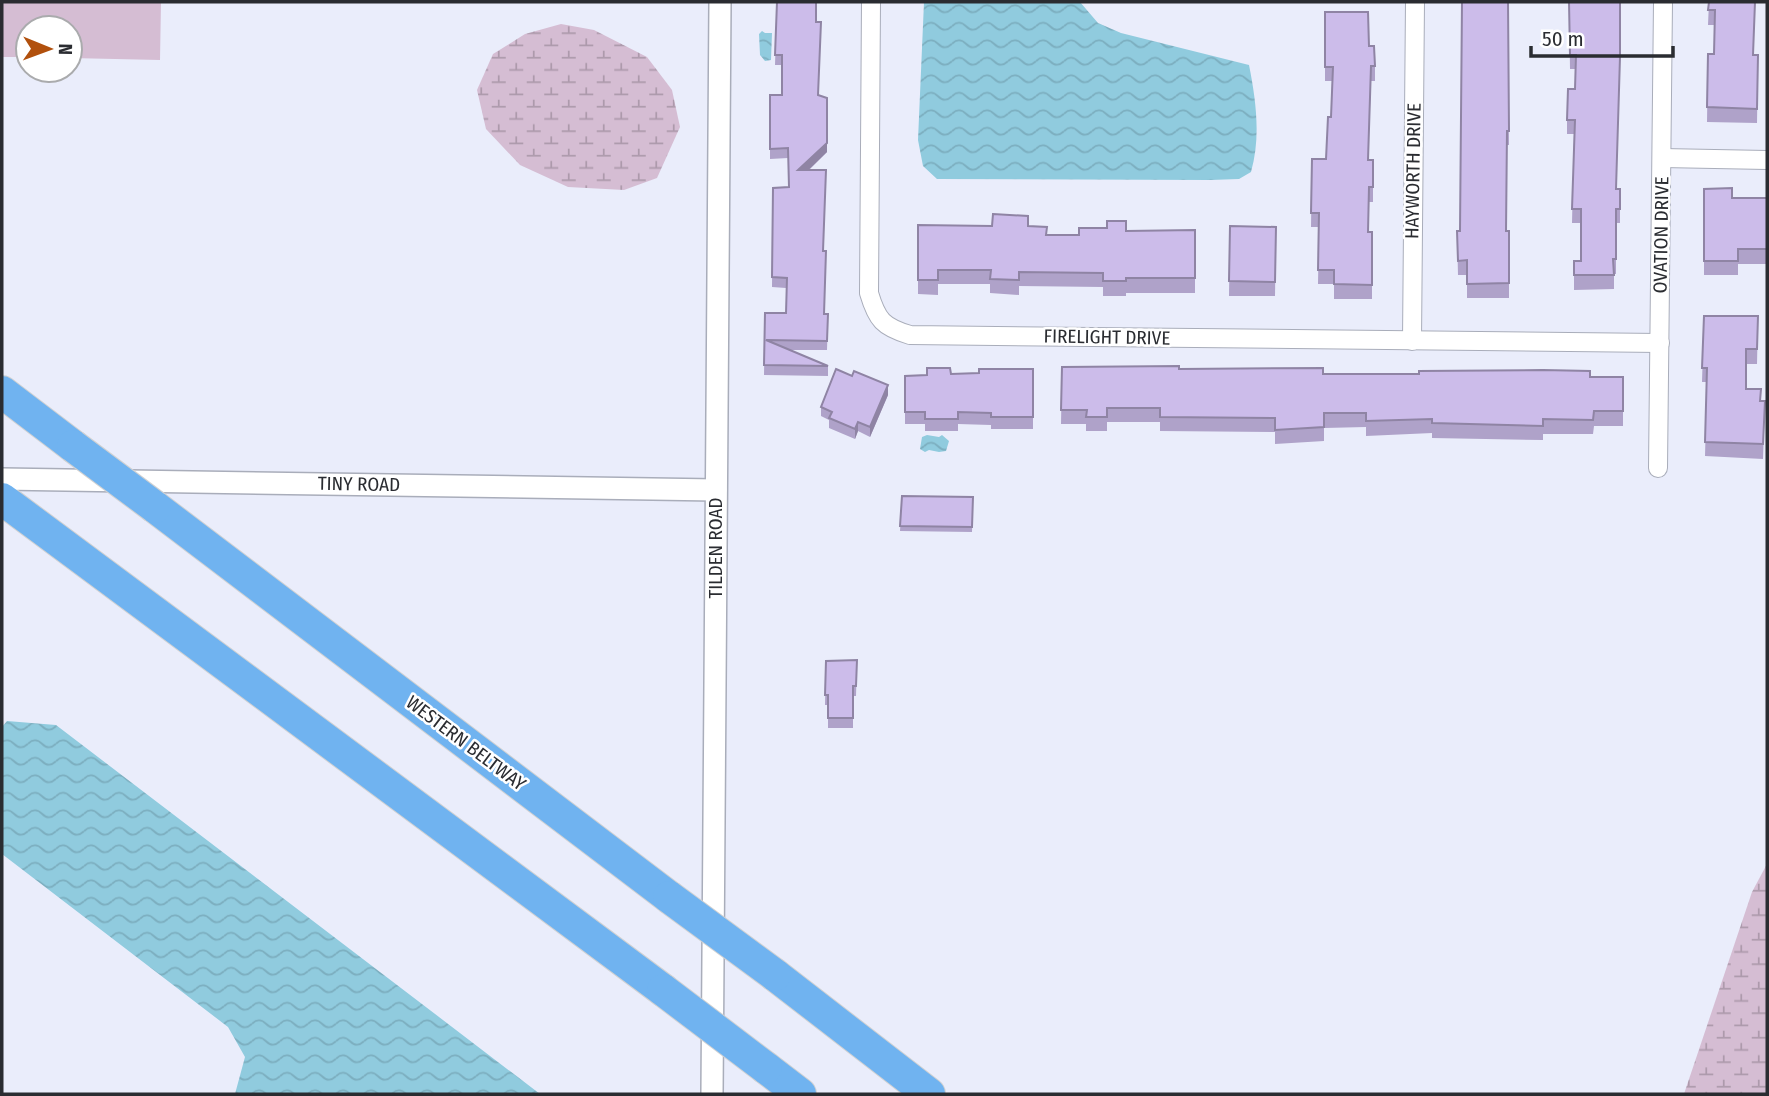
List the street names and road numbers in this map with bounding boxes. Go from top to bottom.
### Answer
street label: HAYWORTH DRIVE [1400,103,1426,239]
street label: OVATION DRIVE [1648,176,1674,294]
street label: FIRELIGHT DRIVE [1044,324,1171,350]
street label: TINY ROAD [318,472,400,496]
street label: TILDEN ROAD [704,497,727,599]
street label: WESTERN BELTWAY [402,691,531,796]

